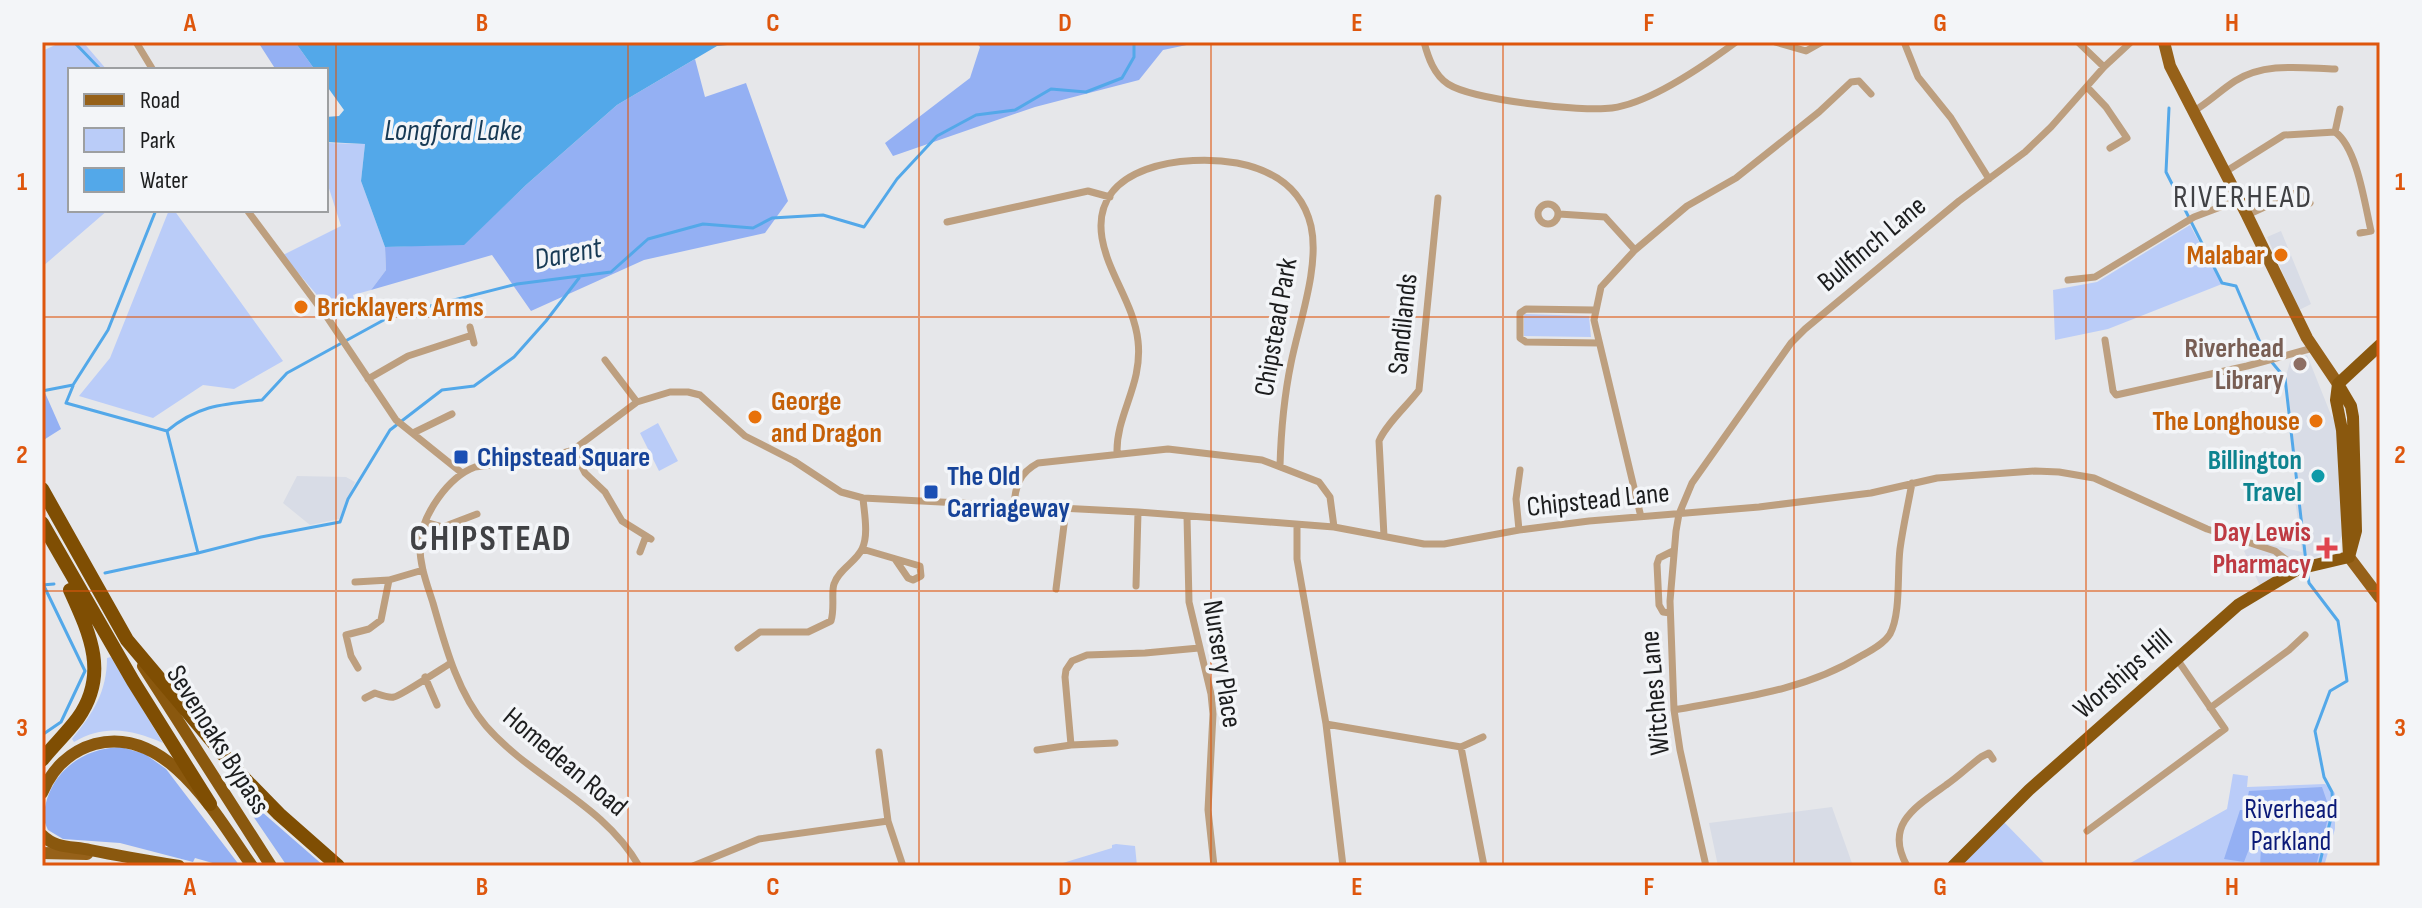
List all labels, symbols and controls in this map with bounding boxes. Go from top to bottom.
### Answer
text: A [183,8,197,39]
text: B [476,8,488,39]
text: C [766,8,780,39]
text: D [1058,8,1072,39]
text: E [1351,8,1363,39]
text: F [1644,8,1655,39]
text: G [1933,8,1947,39]
text: H [2225,8,2239,39]
legend [68,68,328,212]
text: Road [140,86,180,115]
water label: Longford Lake [384,113,522,149]
text: Park [140,126,175,155]
text: Water [140,166,188,195]
text: 1 [17,167,27,198]
text: 1 [2395,167,2405,198]
district label: RIVERHEAD [2173,178,2313,217]
street label: Bullfinch Lane [1811,189,1933,299]
water label: Darent [531,230,606,278]
place label: Malabar [2186,239,2265,272]
marker: Malabar [2272,246,2290,264]
street label: Chipstead Park [1248,255,1304,399]
street label: Sandilands [1381,272,1425,376]
place label: Bricklayers Arms [317,291,484,324]
marker: Bricklayers Arms [292,298,310,316]
place label: Riverhead Library [2184,332,2284,397]
marker: Riverhead Library [2291,355,2309,373]
place label: George and Dragon [771,385,882,450]
place label: The Longhouse [2152,405,2300,438]
marker: George and Dragon [746,408,764,426]
marker: The Longhouse [2307,412,2325,430]
text: 2 [16,440,28,471]
text: 2 [2394,440,2406,471]
place label: Chipstead Square [477,441,650,474]
place label: Billington Travel [2208,444,2302,509]
marker: Chipstead Square [452,448,470,466]
place label: The Old Carriageway [947,460,1070,525]
marker: Billington Travel [2309,467,2327,485]
street label: Chipstead Lane [1525,476,1671,524]
marker: The Old Carriageway [922,483,940,501]
place label: Day Lewis Pharmacy [2212,516,2311,581]
district label: CHIPSTEAD [409,518,573,561]
marker: Day Lewis Pharmacy [2318,539,2336,557]
street label: Nursery Place [1196,598,1248,730]
street label: Worships Hill [2067,622,2179,726]
street label: Witches Lane [1633,629,1677,757]
street label: Sevenoaks Bypass [159,659,277,821]
street label: Homedean Road [496,701,634,823]
text: 3 [16,713,28,744]
text: 3 [2394,713,2406,744]
park label: Riverhead Parkland [2244,793,2338,858]
text: A [183,872,197,903]
text: B [476,872,488,903]
text: C [766,872,780,903]
text: D [1058,872,1072,903]
text: E [1351,872,1363,903]
text: F [1644,872,1655,903]
text: G [1933,872,1947,903]
text: H [2225,872,2239,903]

